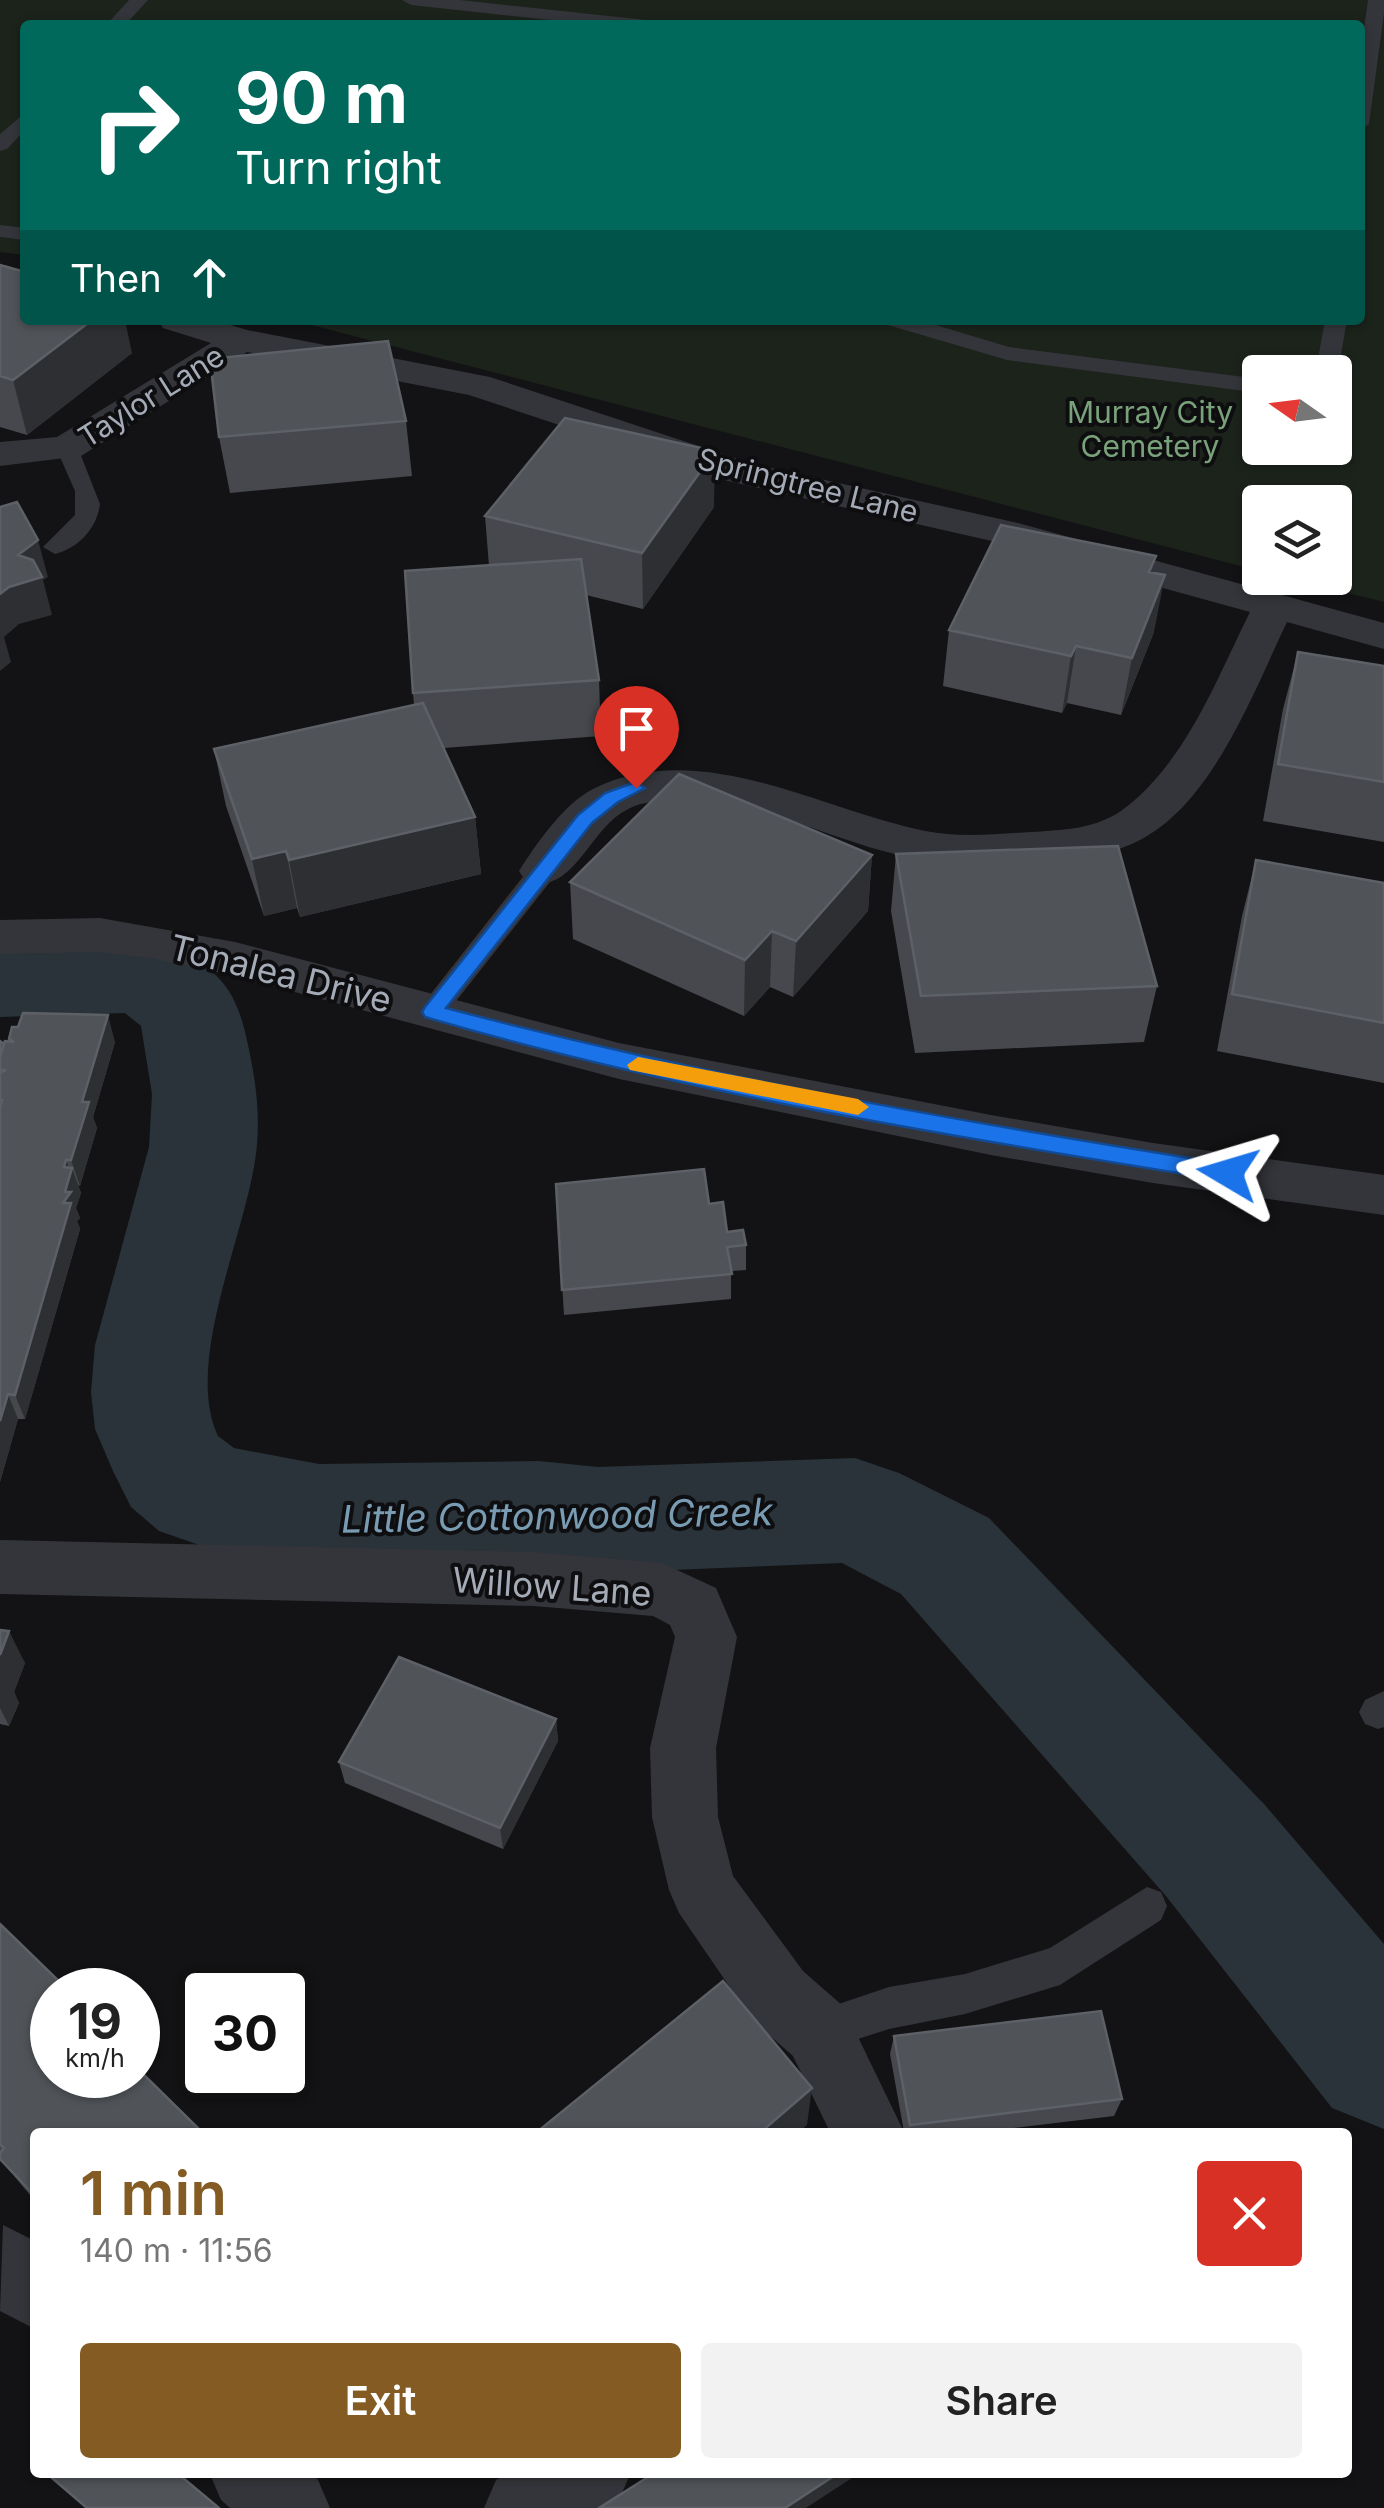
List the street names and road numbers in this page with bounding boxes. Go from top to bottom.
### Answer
street label: Taylor Lane [72,337,230,455]
street label: Springtree Lane [694,440,922,530]
street label: Tonalea Drive [166,925,396,1021]
street label: Willow Lane [451,1558,653,1614]

